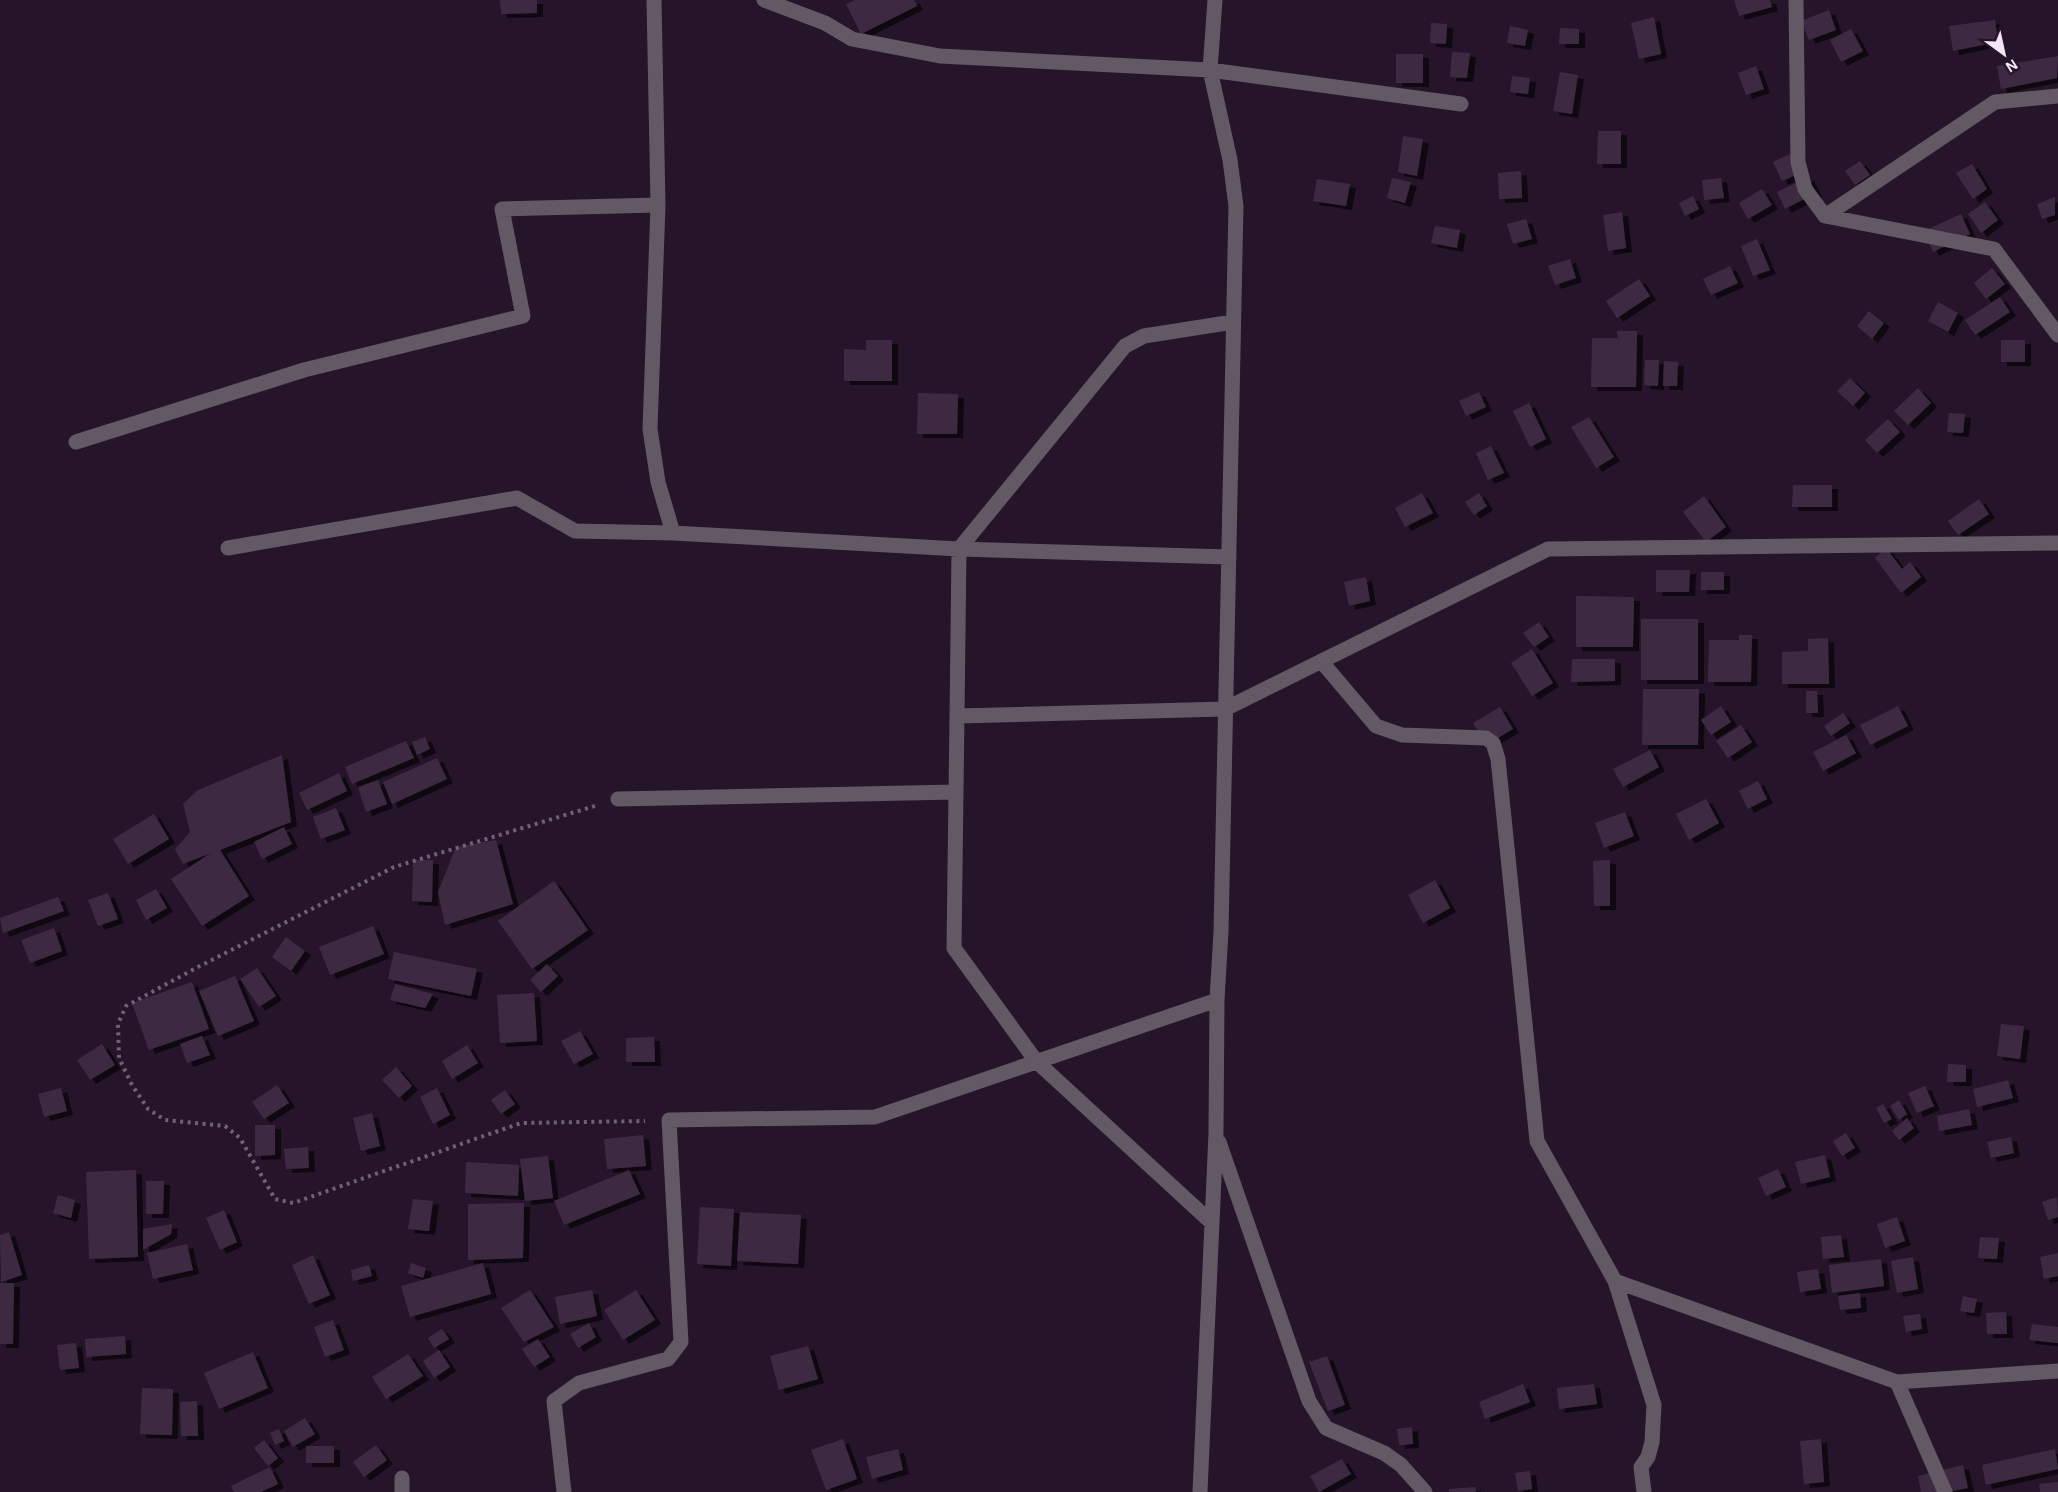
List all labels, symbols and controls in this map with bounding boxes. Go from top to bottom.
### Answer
north arrow [1974,24,2034,84]
text: N [2003,56,2021,75]

